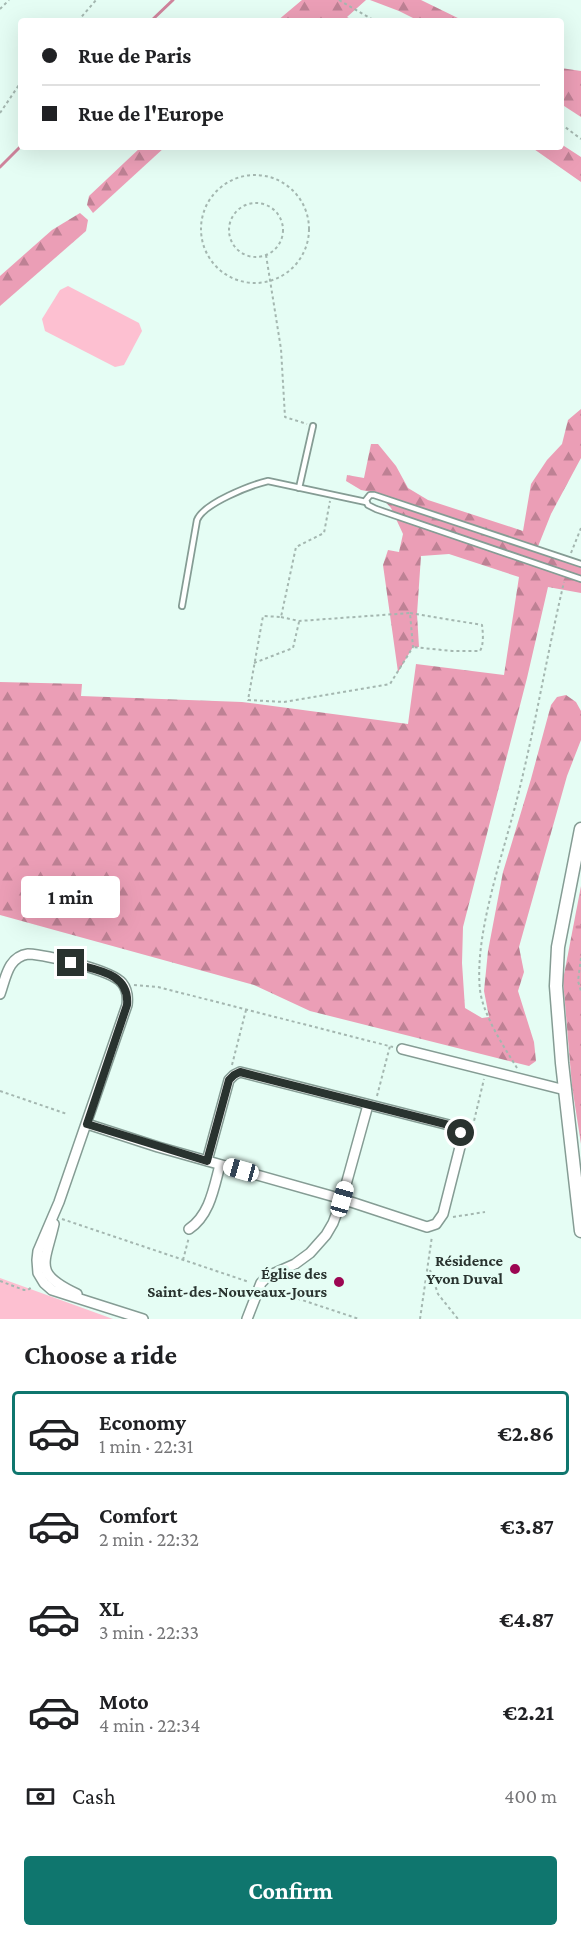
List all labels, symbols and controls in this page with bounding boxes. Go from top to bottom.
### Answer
text: Rue de Paris [78,43,191,68]
text: Rue de l'Europe [78,101,224,126]
callout: 1 min [22,876,121,918]
text: 1 min [48,886,93,908]
route end [57,949,84,976]
route start [447,1119,474,1146]
car [221,1156,261,1184]
car [328,1179,356,1219]
place label: Résidence Yvon Duval [426,1252,504,1287]
marker: Résidence Yvon Duval [508,1262,522,1276]
place label: Église des Saint-des-Nouveaux-Jours [147,1265,327,1300]
marker: Église des Saint-des-Nouveaux-Jours [332,1275,346,1289]
text: Choose a ride [24,1340,177,1370]
icon: car [27,1406,81,1460]
text: Economy [99,1410,186,1435]
text: €2.86 [497,1421,554,1446]
text: 1 min · 22:31 [99,1435,193,1457]
icon: car [27,1499,81,1553]
text: Comfort [99,1503,177,1528]
text: €3.87 [500,1514,554,1539]
text: 2 min · 22:32 [99,1528,199,1550]
icon: car [27,1592,81,1646]
text: XL [99,1596,124,1621]
text: €4.87 [499,1607,554,1632]
text: 3 min · 22:33 [99,1621,199,1643]
icon: car [27,1685,81,1739]
text: Moto [99,1689,149,1714]
text: €2.21 [503,1700,554,1725]
text: 4 min · 22:34 [99,1714,201,1736]
icon: cash [24,1780,57,1813]
text: Cash [72,1784,116,1809]
text: 400 m [504,1785,557,1807]
button: Confirm [24,1856,557,1925]

